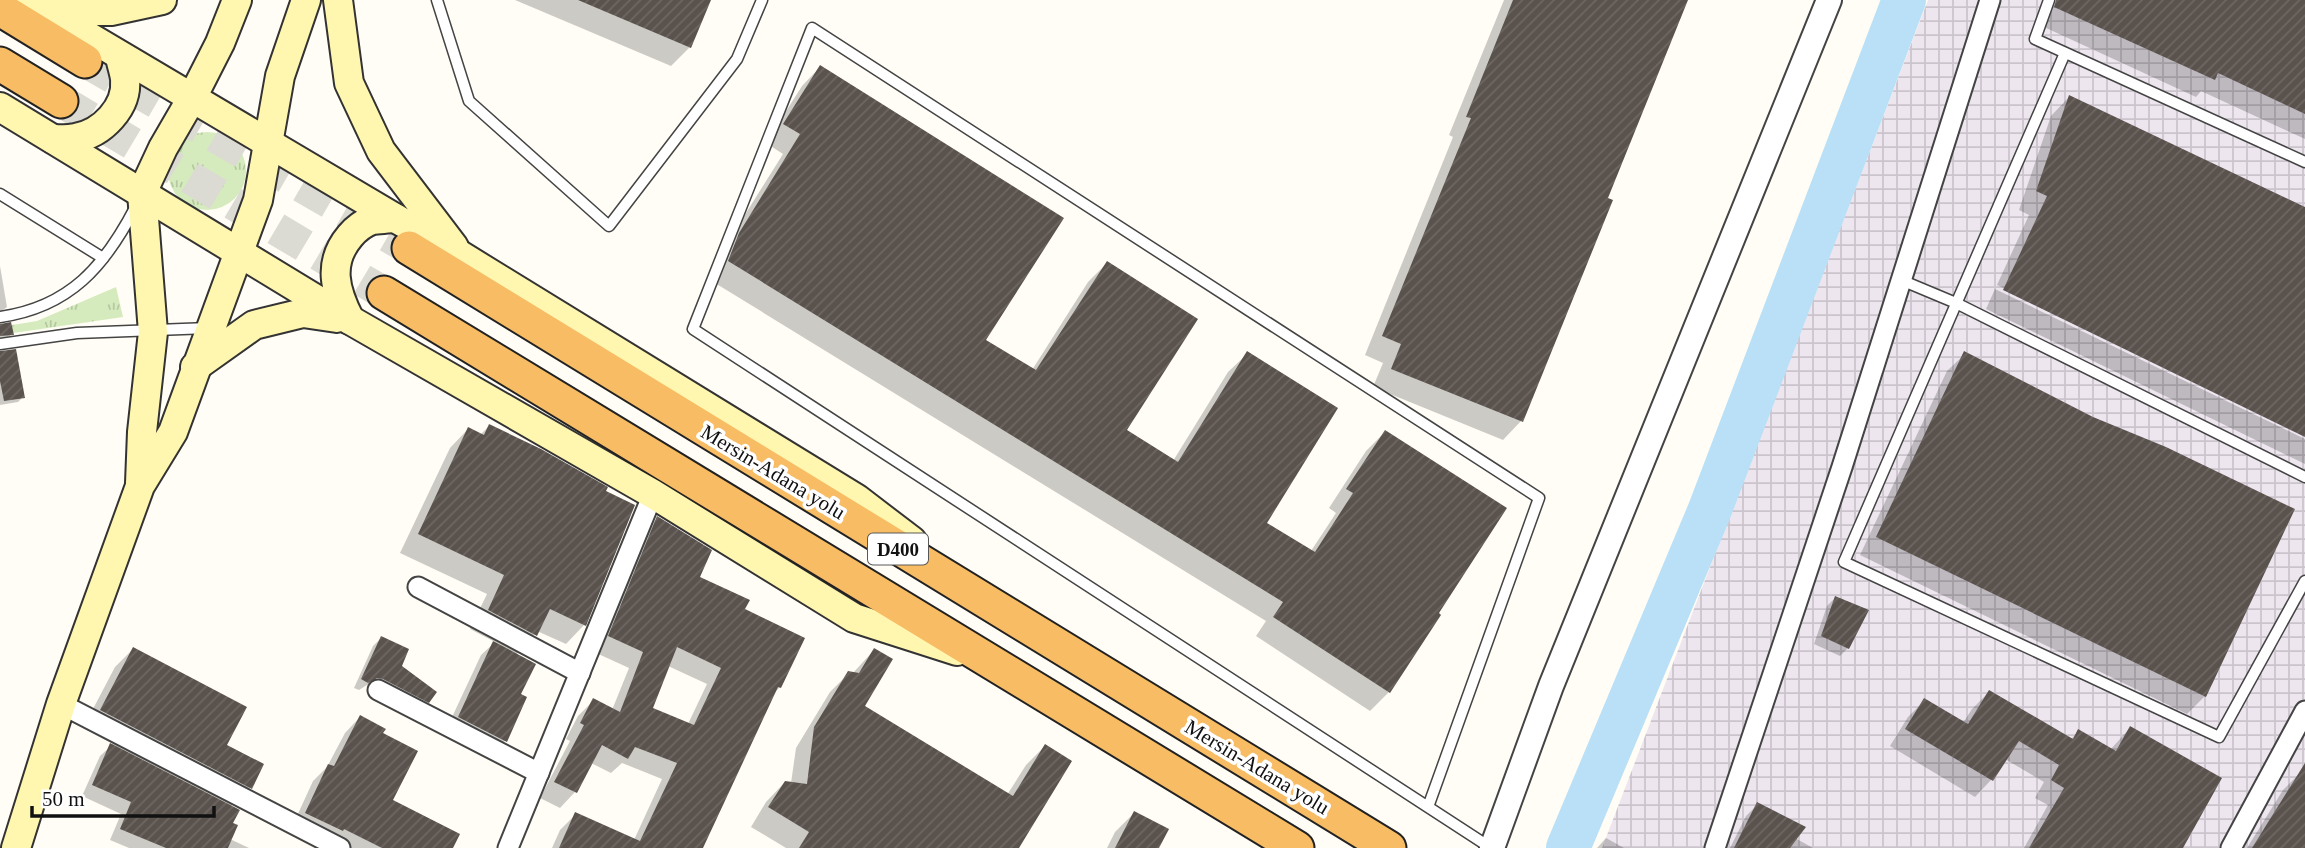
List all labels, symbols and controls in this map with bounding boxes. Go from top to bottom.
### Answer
street label: Mersin-Adana yolu [697,420,850,525]
road number: D400 [868,534,928,564]
street label: Mersin-Adana yolu [1181,715,1334,820]
scale bar [32,774,214,818]
text: 50 m [42,787,85,811]

